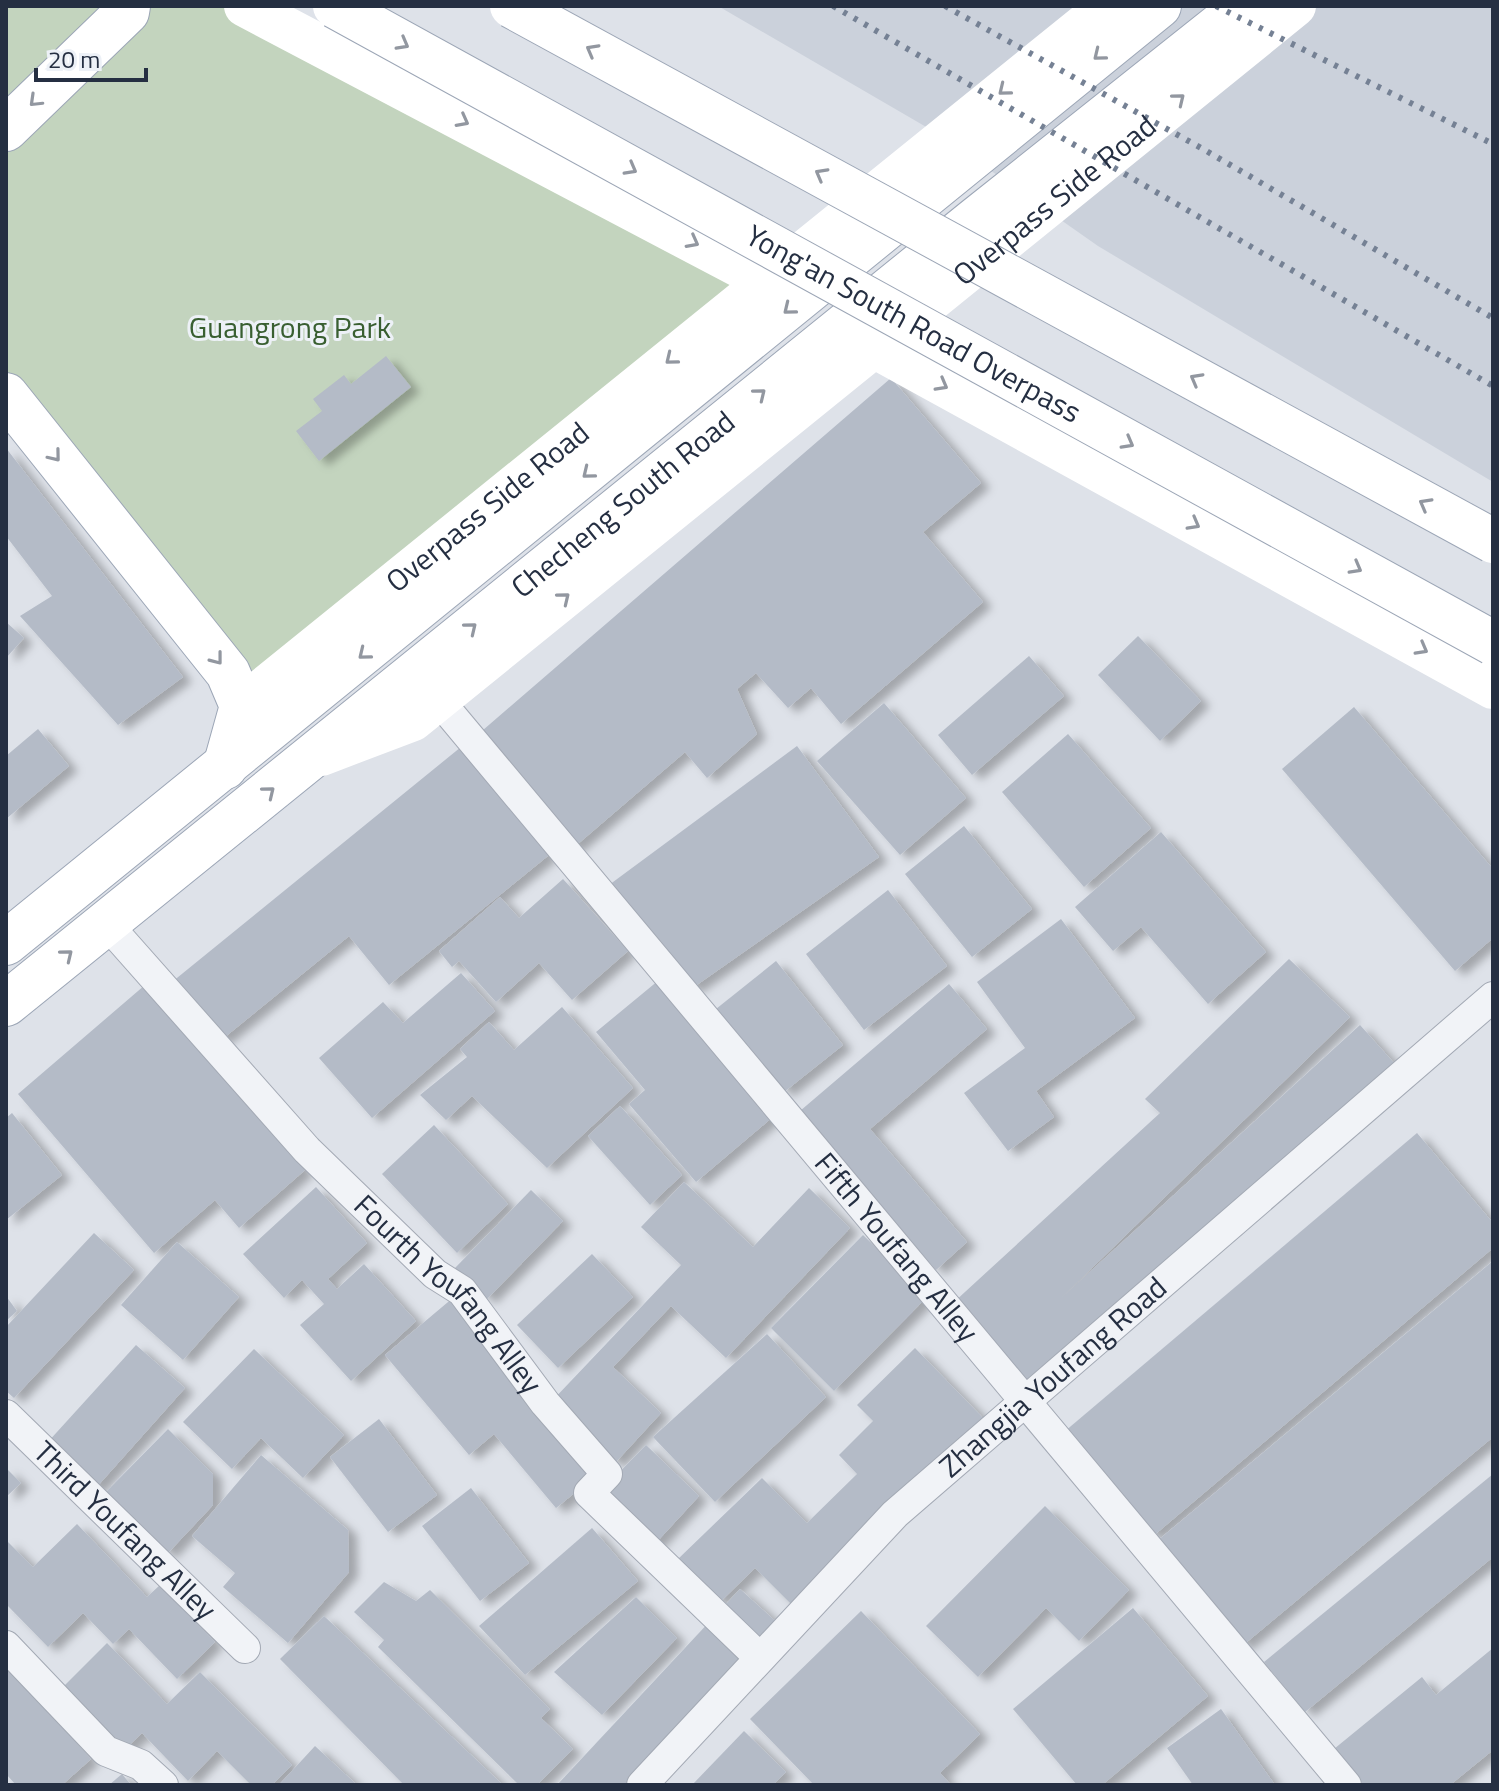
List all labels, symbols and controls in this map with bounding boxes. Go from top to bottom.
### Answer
scale bar [36,32,146,82]
one-way arrow [395,34,409,49]
text: 20 m [48,41,100,77]
one-way arrow [586,44,601,59]
one-way arrow [1093,46,1108,60]
one-way arrow [998,81,1013,95]
one-way arrow [30,91,44,106]
one-way arrow [1170,95,1185,109]
street label: Overpass Side Road [942,103,1166,296]
one-way arrow [454,111,469,126]
one-way arrow [622,159,636,175]
one-way arrow [814,169,829,184]
street label: Yong'an South Road Overpass [738,212,1090,434]
one-way arrow [684,232,699,247]
one-way arrow [783,299,798,313]
park label: Guangrong Park [189,304,391,350]
one-way arrow [665,350,680,364]
one-way arrow [1190,374,1205,389]
one-way arrow [933,375,948,391]
one-way arrow [751,389,765,404]
street label: Checheng South Road [501,399,745,609]
street label: Overpass Side Road [375,410,599,603]
one-way arrow [1120,433,1134,449]
one-way arrow [45,447,59,462]
one-way arrow [582,463,597,478]
one-way arrow [1419,498,1433,514]
one-way arrow [1186,514,1201,529]
one-way arrow [1347,558,1362,574]
one-way arrow [555,593,569,608]
one-way arrow [462,624,477,638]
one-way arrow [1413,639,1428,655]
one-way arrow [358,645,373,659]
one-way arrow [207,650,221,665]
one-way arrow [260,787,274,802]
one-way arrow [58,950,72,965]
street label: Fifth Youfang Alley [804,1142,990,1352]
street label: Fourth Youfang Alley [344,1183,555,1403]
street label: Zhangjia Youfang Road [929,1265,1177,1488]
street label: Third Youfang Alley [23,1430,228,1631]

